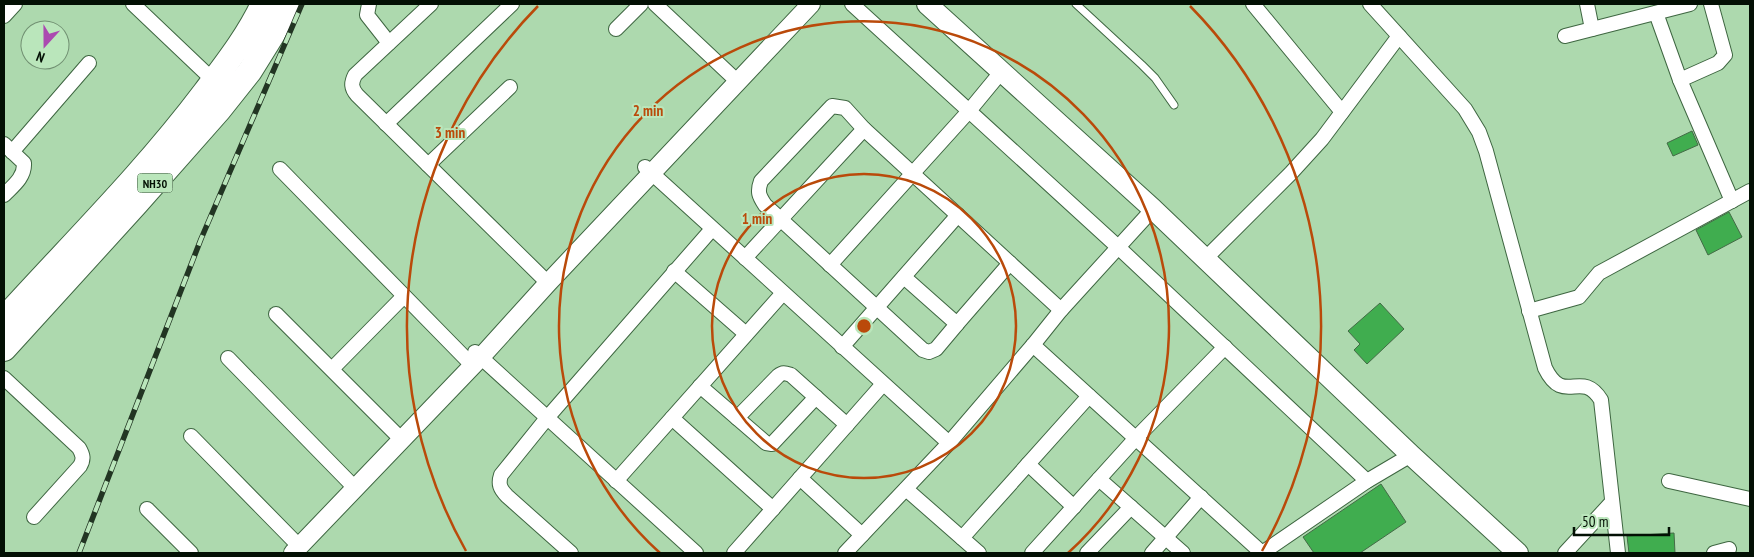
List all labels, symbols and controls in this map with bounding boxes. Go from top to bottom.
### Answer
north arrow [20,20,70,70]
text: N [34,47,47,67]
text: 2 min [633,101,663,120]
text: 3 min [435,123,465,142]
road number: NH30 [138,174,172,192]
text: 1 min [742,209,772,228]
centre of rings [855,317,873,335]
scale bar [1574,504,1669,536]
text: 50 m [1582,512,1608,531]

